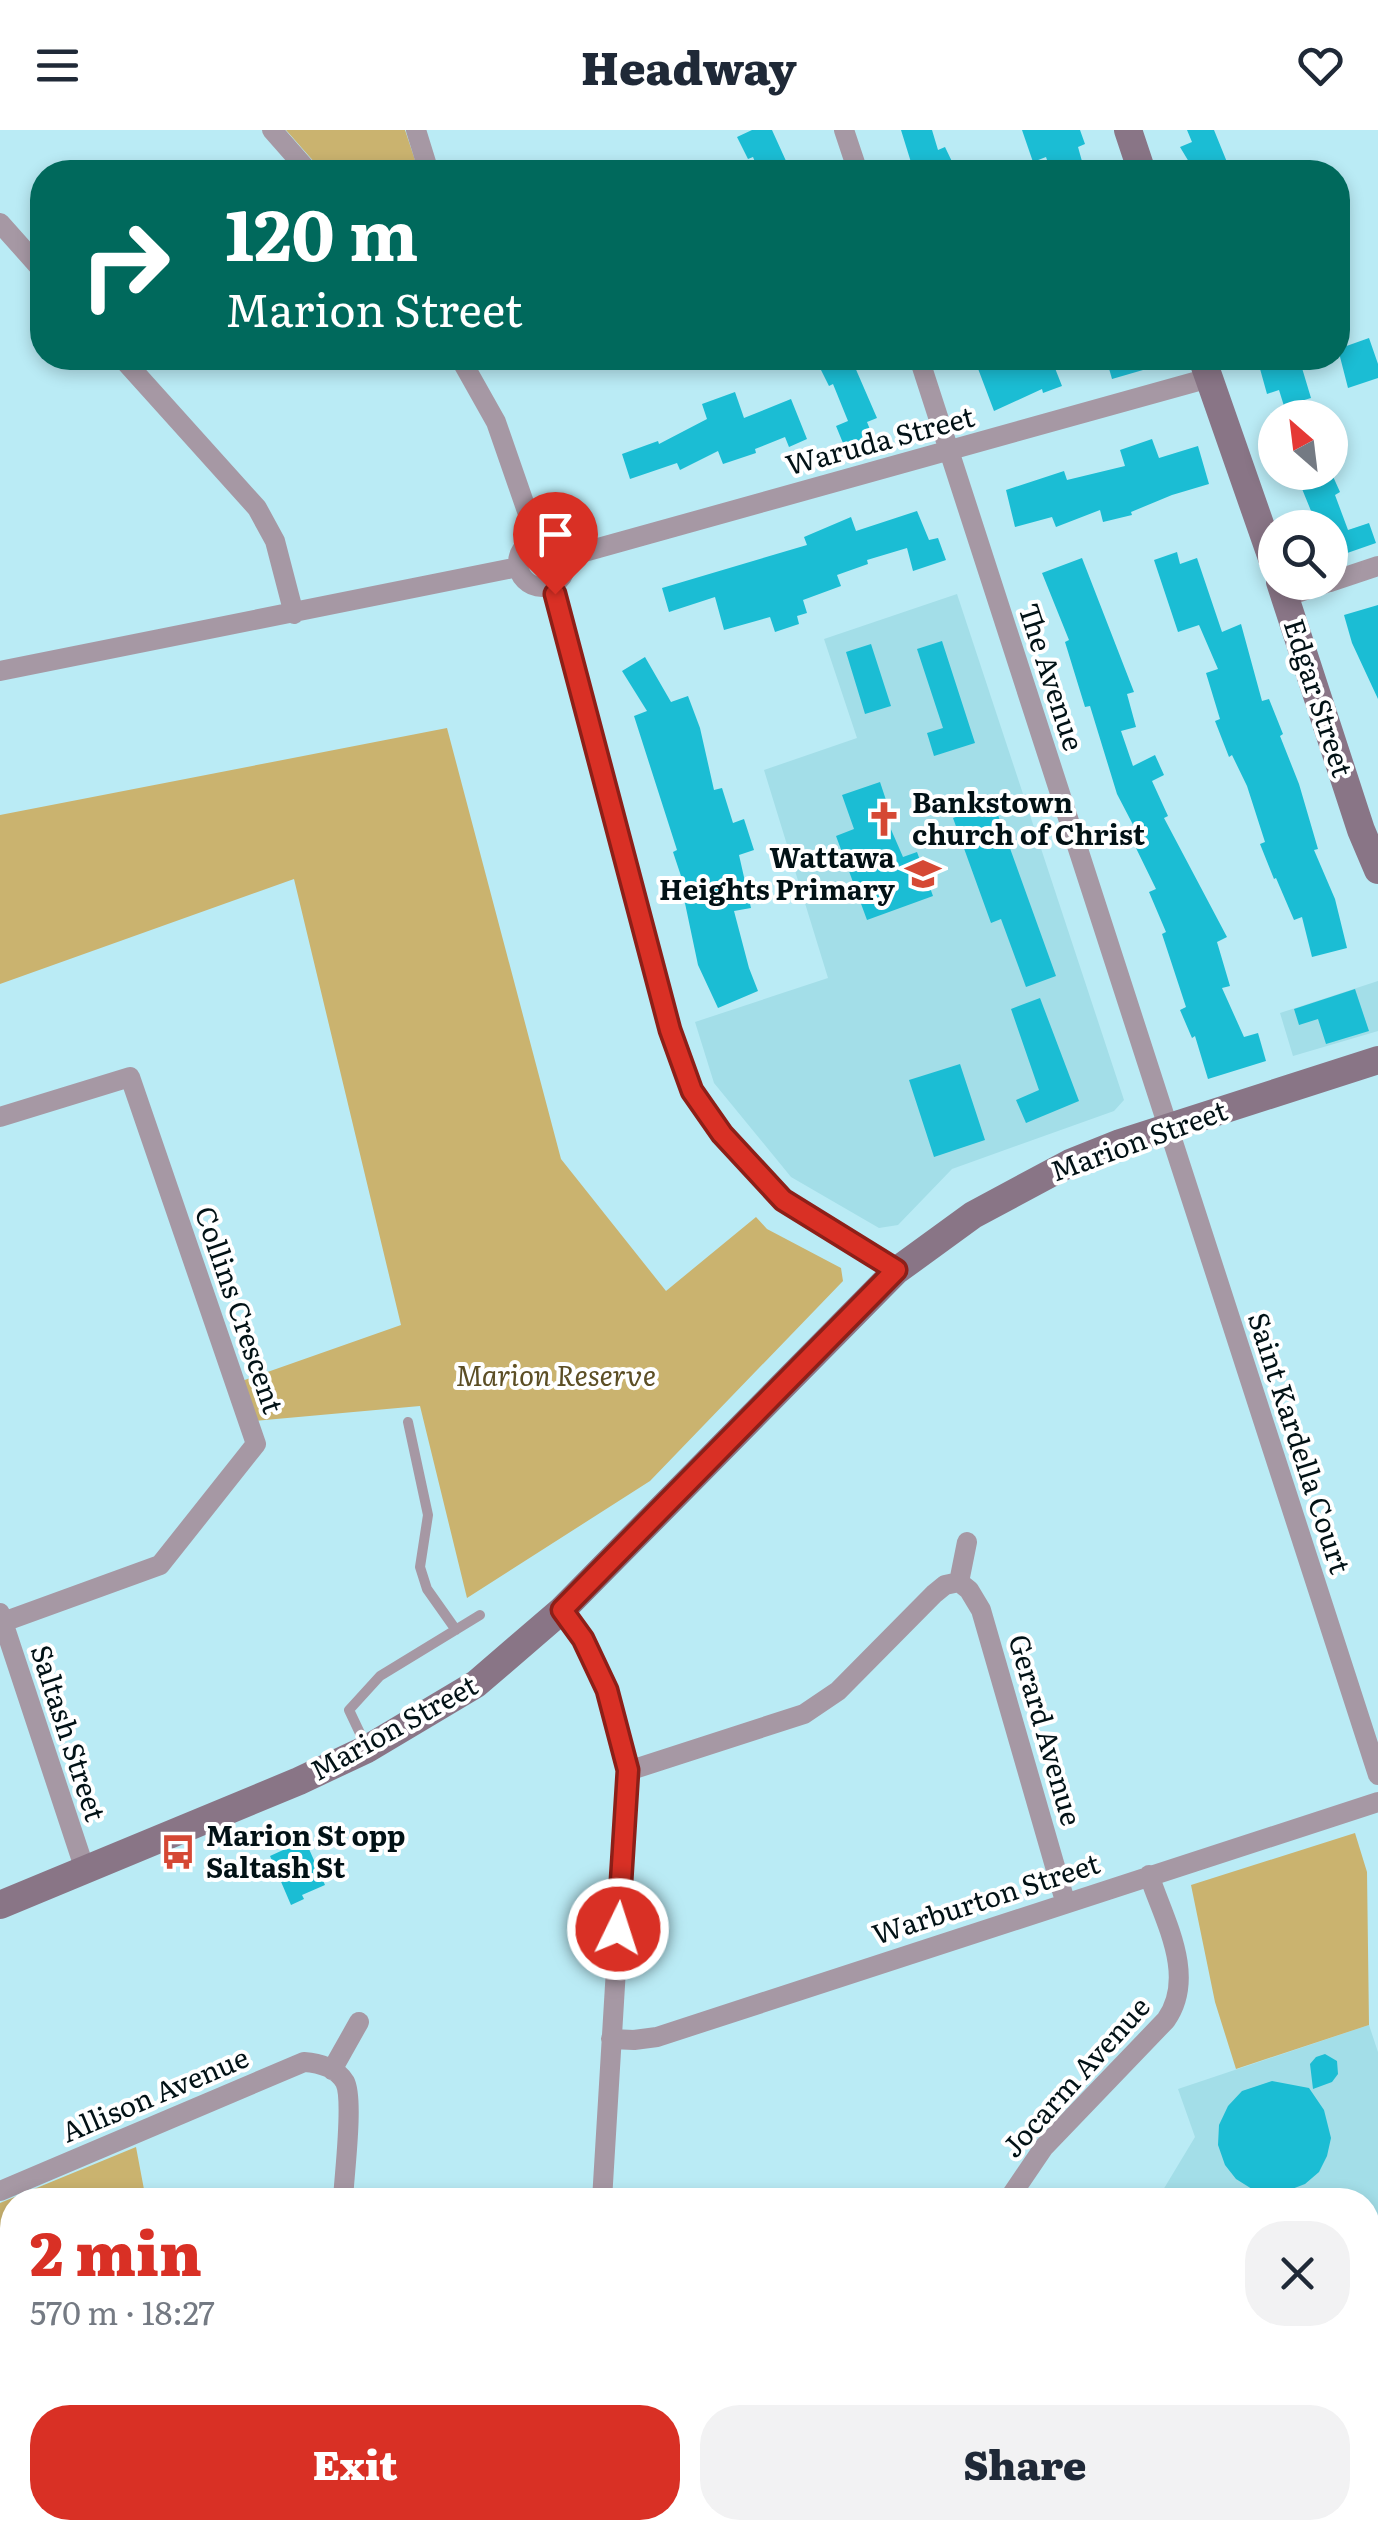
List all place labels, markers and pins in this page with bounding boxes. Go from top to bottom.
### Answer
pin [513,492,598,595]
place label: Bankstown church of Christ [912,780,1146,854]
church icon: Bankstown church of Christ [865,800,903,838]
place label: Wattawa Heights Primary [659,835,896,909]
school or university icon: Wattawa Heights Primary [904,855,942,893]
place label: Marion St opp Saltash St [206,1813,405,1887]
bus stop icon: Marion St opp Saltash St [159,1833,197,1871]

